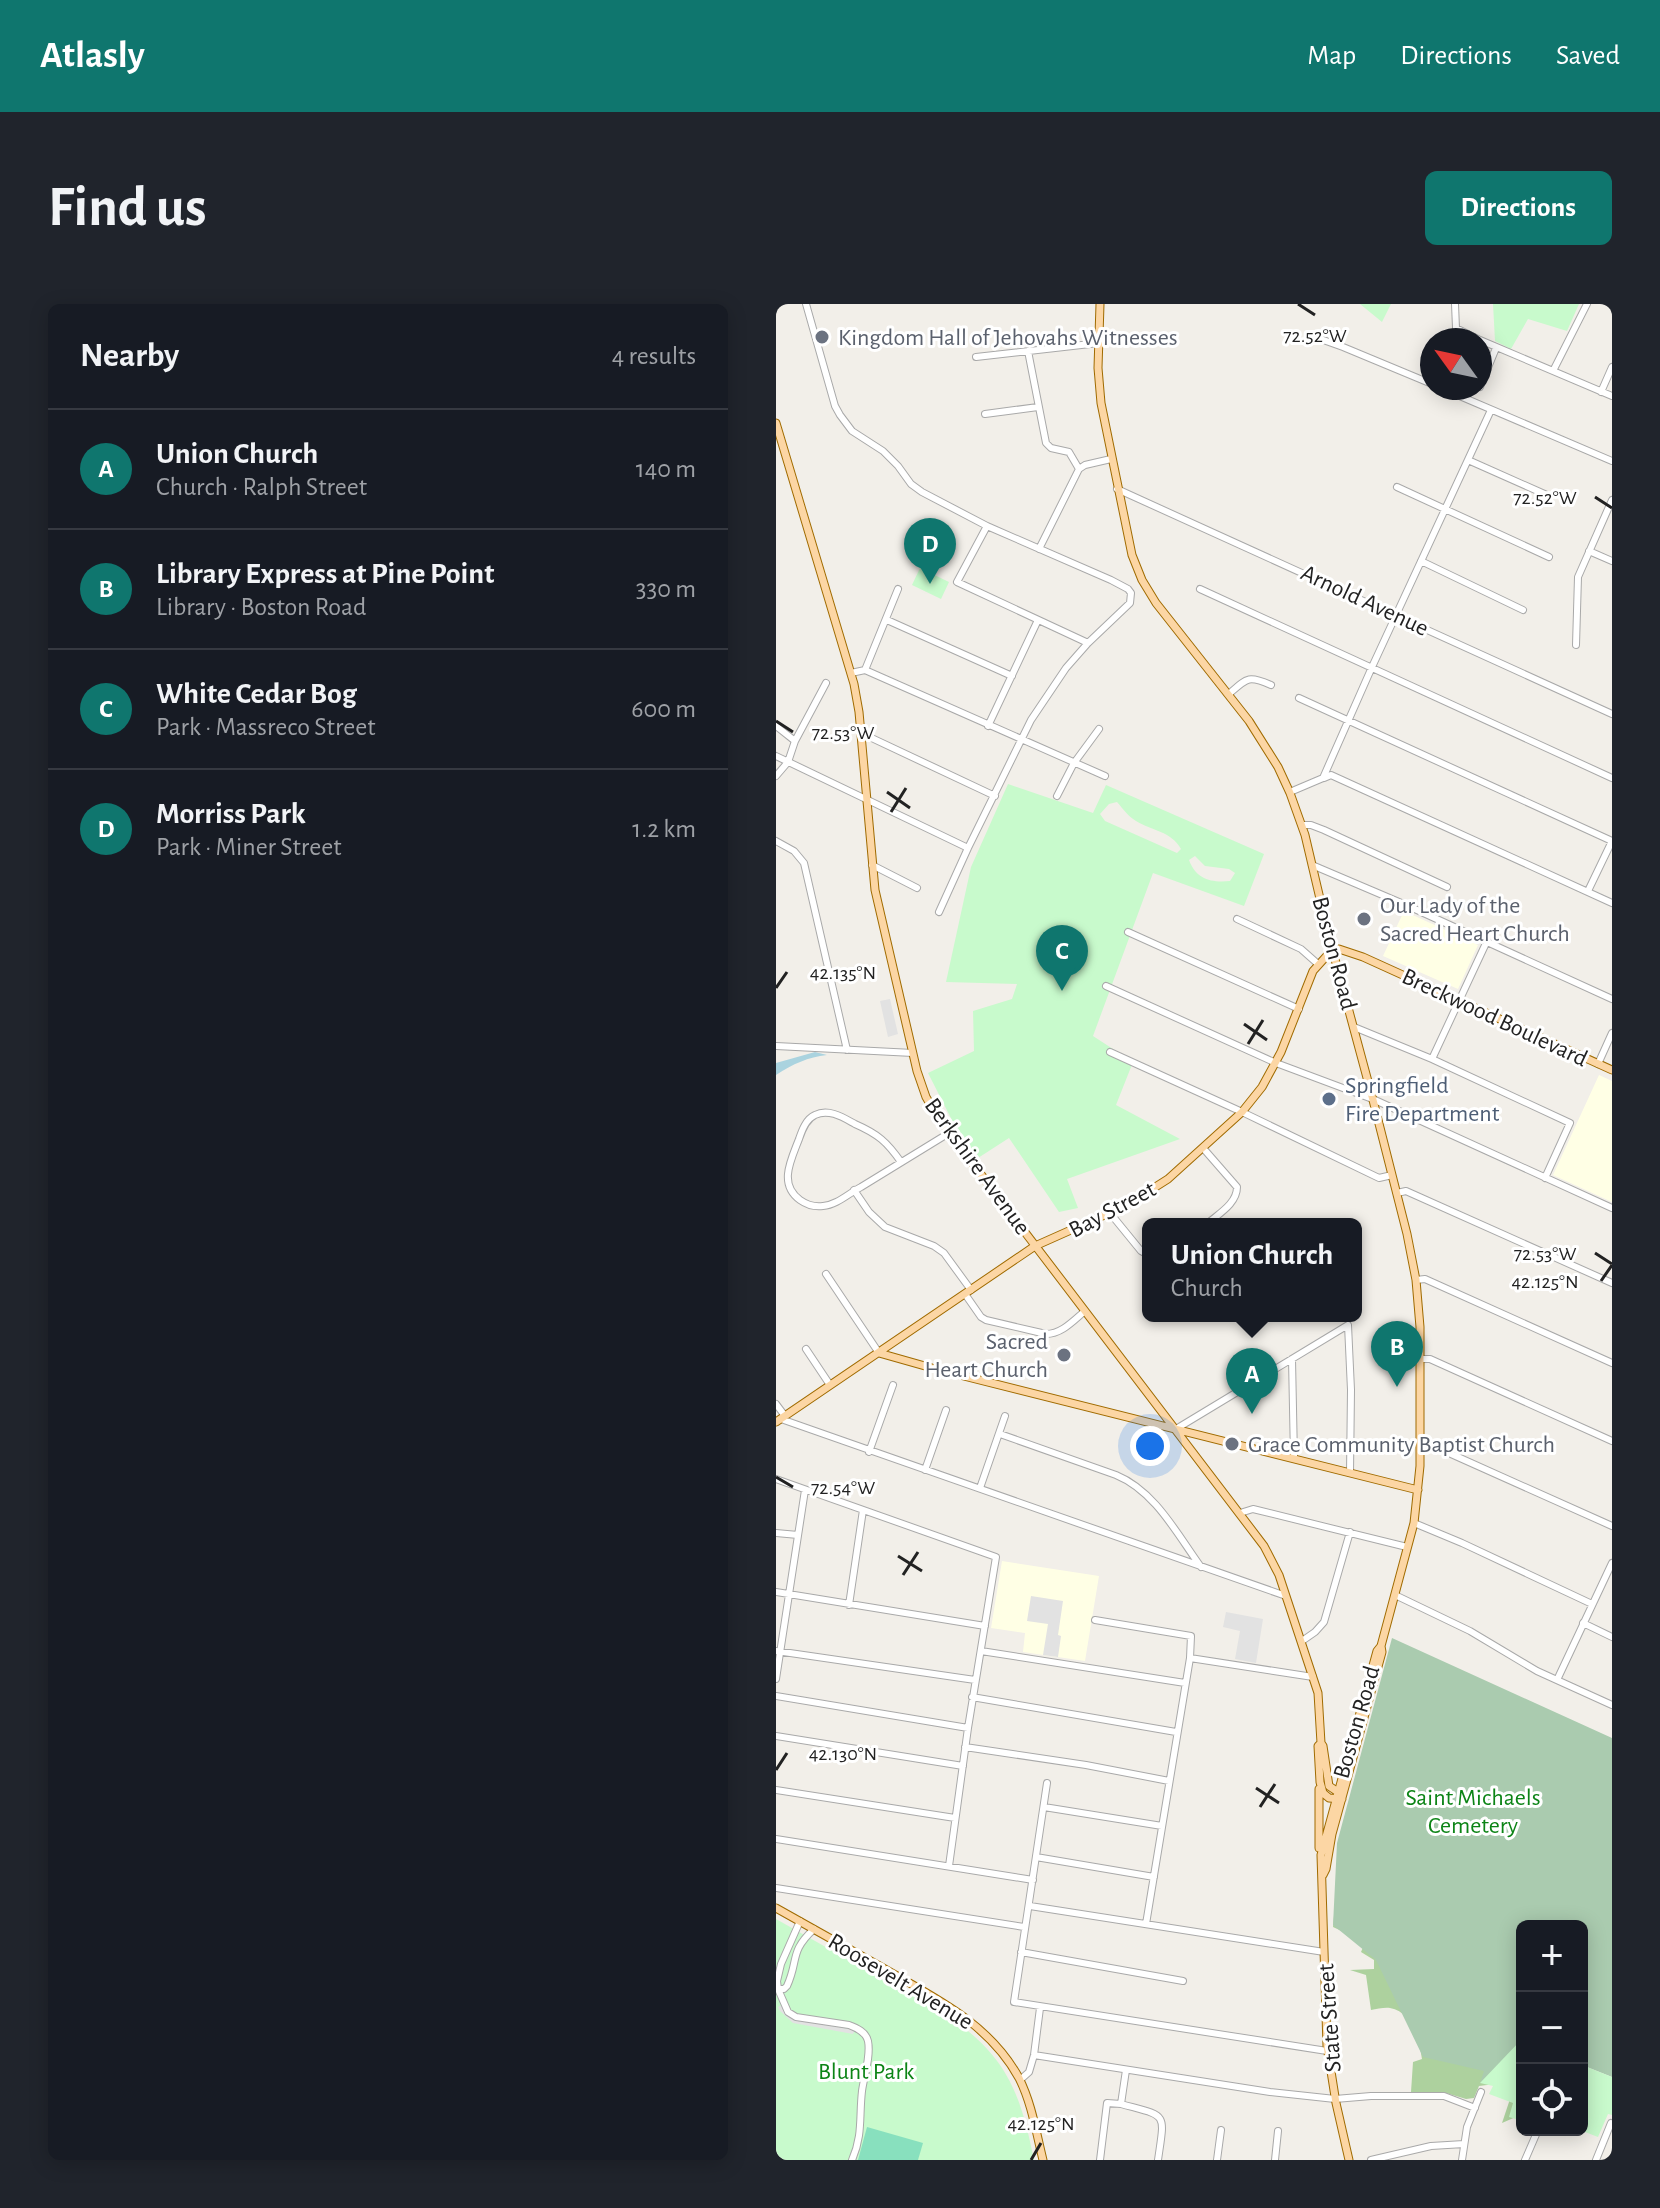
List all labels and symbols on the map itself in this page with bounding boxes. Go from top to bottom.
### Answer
place label: Kingdom Hall of Jehovahs Witnesses [838,326,1178,350]
text: 72.52°W [1283,326,1347,346]
marker: Kingdom Hall of Jehovahs Witnesses [813,328,831,346]
north arrow [1420,328,1492,400]
text: 72.52°W [1513,488,1577,508]
pin: D [904,518,956,584]
street label: Arnold Avenue [1297,561,1432,641]
text: 72.53°W [812,723,874,743]
street label: Boston Road [1307,894,1361,1013]
place label: Our Lady of the Sacred Heart Church [1380,894,1570,946]
marker: Our Lady of the Sacred Heart Church [1355,910,1373,928]
pin: C [1036,925,1088,991]
text: 42.135°N [810,963,876,983]
street label: Breckwood Boulevard [1398,964,1591,1071]
place label: Springfield Fire Department [1345,1074,1500,1126]
marker: Springfield Fire Department [1320,1090,1338,1108]
street label: Berkshire Avenue [920,1094,1035,1239]
street label: Bay Street [1065,1177,1160,1243]
text: 72.53°W [1514,1244,1576,1264]
text: 42.125°N [1511,1272,1579,1292]
pin: B [1371,1321,1423,1387]
place label: Sacred Heart Church [924,1330,1048,1382]
marker: Sacred Heart Church [1055,1346,1073,1364]
pin: A [1226,1348,1278,1414]
your location [1130,1426,1170,1466]
place label: Grace Community Baptist Church [1248,1433,1555,1457]
marker: Grace Community Baptist Church [1223,1435,1241,1453]
text: 72.54°W [811,1478,875,1498]
street label: Boston Road [1329,1663,1385,1781]
text: 42.130°N [809,1744,877,1764]
park label: Saint Michaels Cemetery [1405,1786,1541,1838]
street label: Roosevelt Avenue [824,1929,977,2034]
street label: State Street [1314,1962,1346,2073]
park label: Blunt Park [818,2060,914,2084]
text: 42.125°N [1007,2114,1075,2134]

